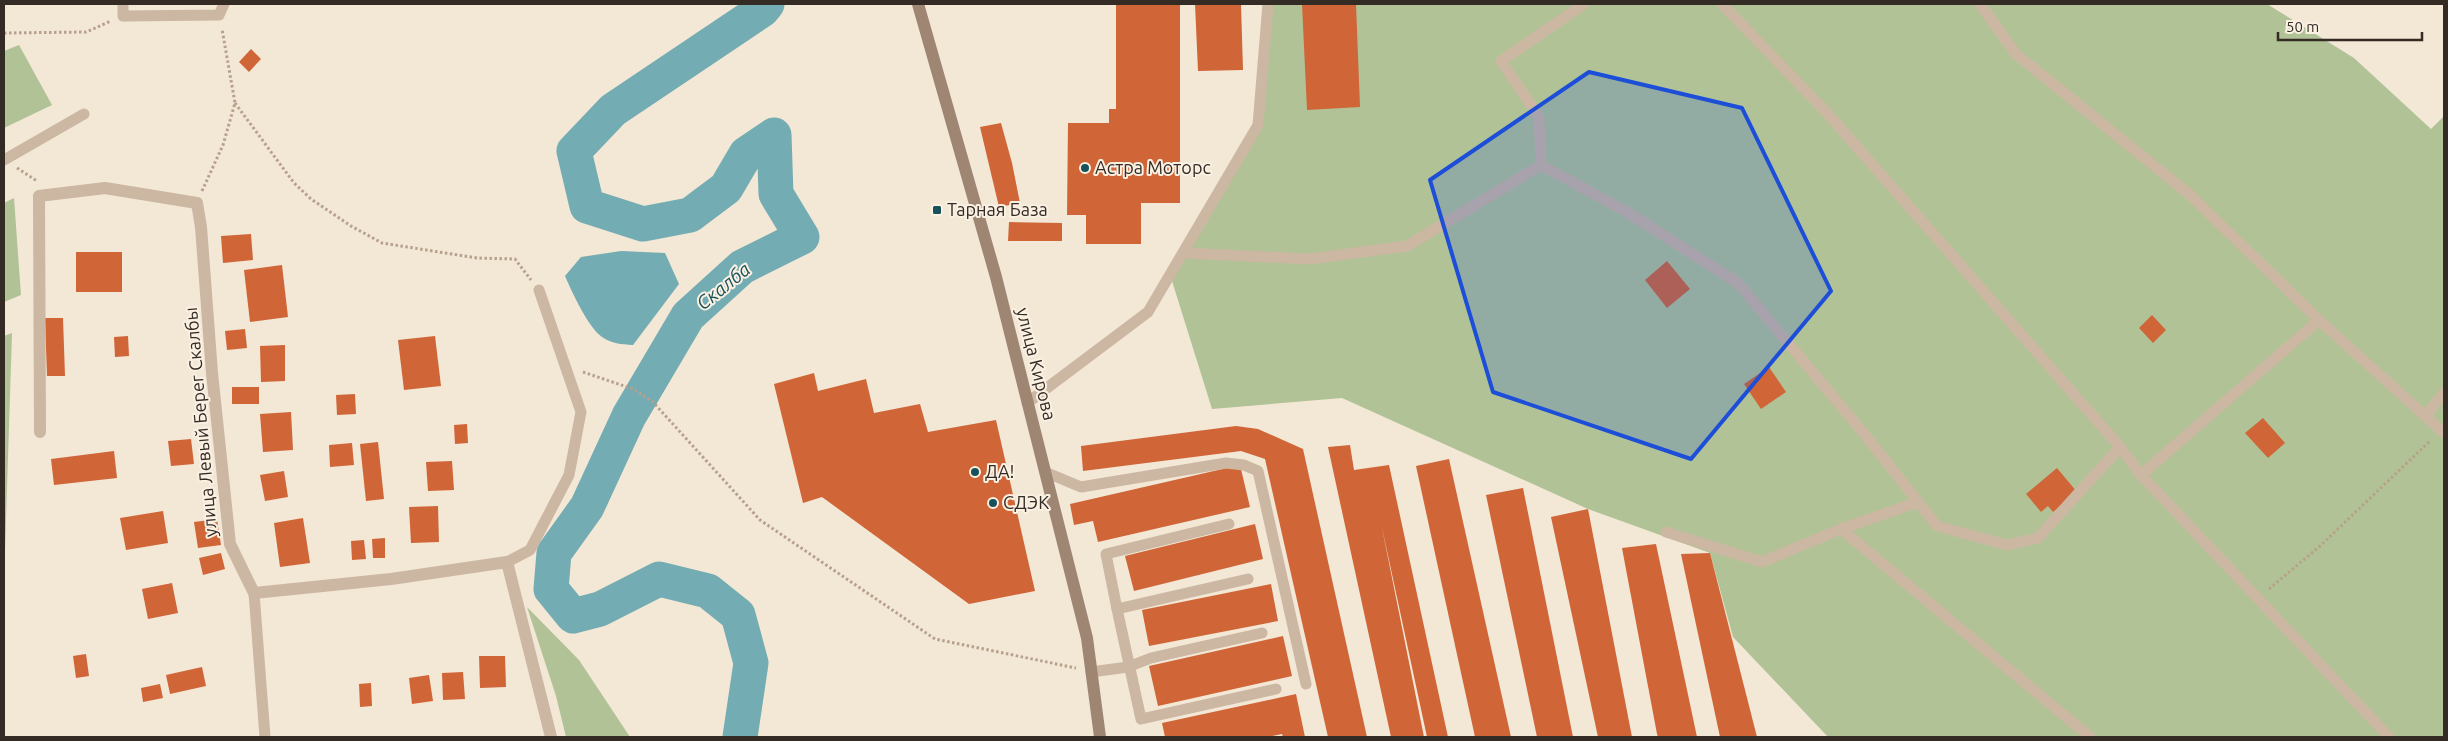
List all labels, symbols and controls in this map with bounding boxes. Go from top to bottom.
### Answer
scale bar [2278,10,2422,42]
text: 50 m [2286,18,2319,35]
place label: Астра Моторс [1095,157,1211,177]
marker: Астра Моторс [1079,162,1091,174]
place label: Тарная База [947,199,1048,219]
marker: Тарная База [931,204,943,216]
water label: Скалба [692,258,754,314]
street label: улица Кирова [1013,305,1061,422]
street label: улица Левый Берег Скалбы [180,306,220,538]
place label: ДА! [985,461,1015,481]
marker: ДА! [969,466,981,478]
place label: СДЭК [1003,492,1049,512]
marker: СДЭК [987,497,999,509]

